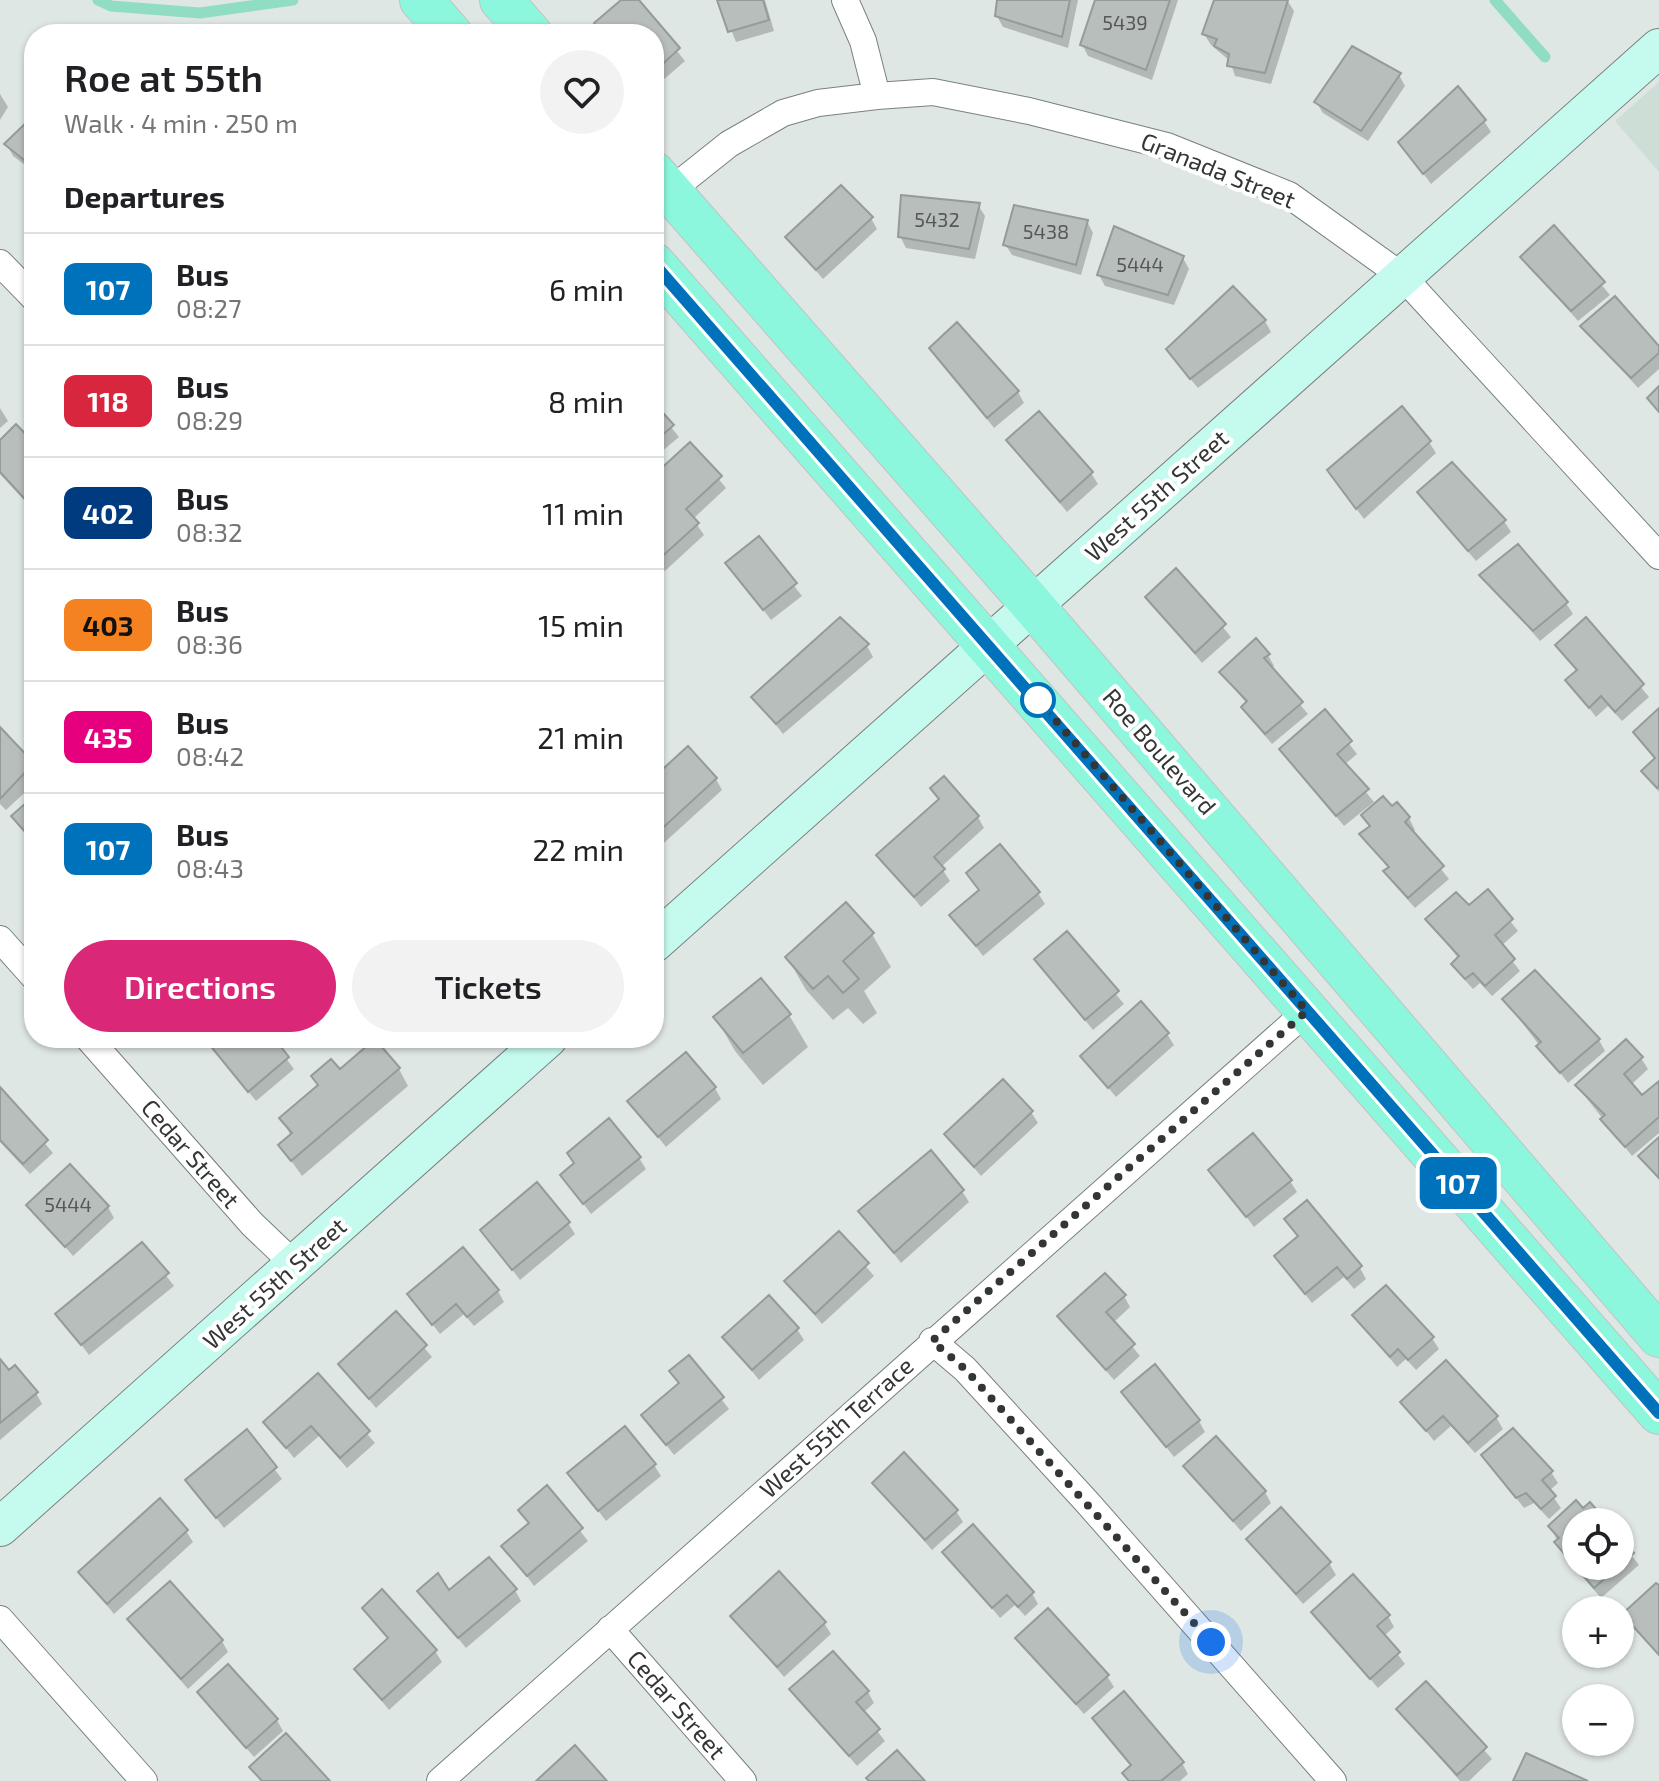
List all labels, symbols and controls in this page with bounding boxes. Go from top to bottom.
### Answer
house number: 5439 [1102,10,1148,34]
button: heart [540,50,624,134]
text: Roe at 55th [64,54,263,100]
text: Walk · 4 min · 250 m [64,107,298,138]
street label: Granada Street [1137,125,1300,214]
text: Departures [64,178,225,214]
house number: 5432 [914,207,960,231]
house number: 5438 [1023,219,1069,243]
house number: 5444 [1116,252,1164,276]
text: Bus [176,256,229,292]
text: 6 min [549,271,624,307]
text: 107 [86,272,130,306]
text: 08:27 [176,292,242,323]
text: Bus [176,368,229,404]
text: 8 min [548,383,624,419]
text: 118 [87,384,129,418]
text: 08:29 [176,404,243,435]
street label: West 55th Street [1078,423,1234,567]
text: Bus [176,480,229,516]
text: 11 min [542,495,624,531]
text: 402 [82,496,134,530]
text: 08:32 [176,516,243,547]
text: Bus [176,592,229,628]
text: 15 min [538,607,624,643]
text: 403 [82,608,134,642]
text: 08:36 [176,628,243,659]
street label: Roe Boulevard [1097,682,1223,820]
unlabelled marker [1021,683,1055,717]
text: Bus [176,704,229,740]
text: 21 min [537,719,624,755]
text: 435 [83,720,133,754]
text: 08:42 [176,740,244,771]
text: Bus [176,816,229,852]
text: 22 min [532,831,624,867]
text: 107 [86,832,130,866]
text: 08:43 [176,852,244,883]
button: Directions [64,940,336,1032]
button: Tickets [352,940,624,1032]
street label: Cedar Street [136,1093,246,1213]
line badge: 107 [1412,1157,1504,1209]
text: 107 [1436,1166,1480,1200]
house number: 5444 [44,1192,92,1216]
street label: West 55th Street [196,1211,352,1355]
street label: West 55th Terrace [753,1350,919,1503]
map controls [1562,1508,1634,1756]
button: locate [1562,1508,1634,1580]
button: + [1562,1596,1634,1668]
your location [1191,1622,1231,1662]
street label: Cedar Street [622,1644,732,1764]
button: − [1562,1684,1634,1756]

